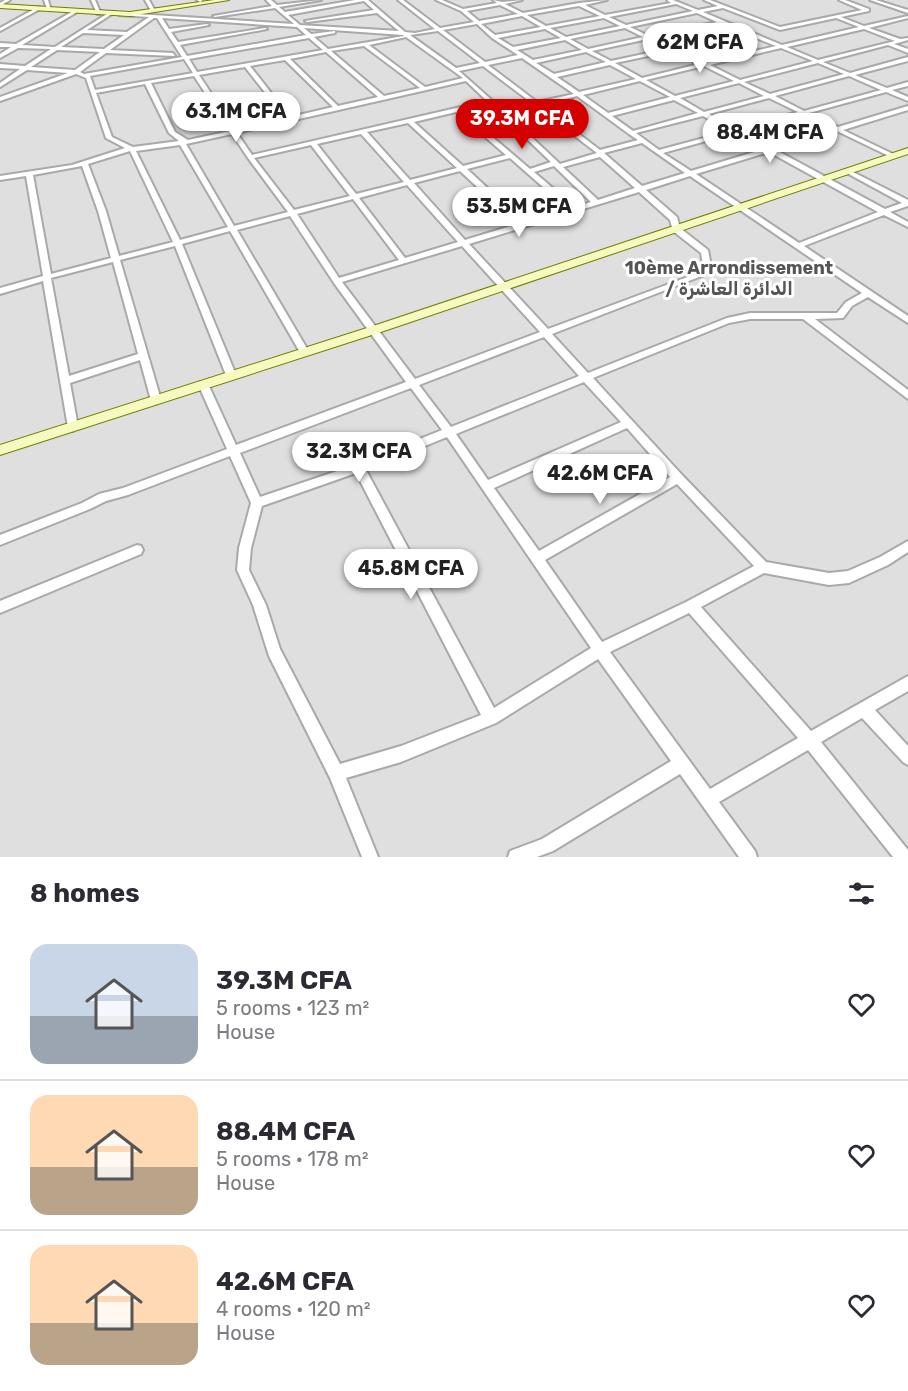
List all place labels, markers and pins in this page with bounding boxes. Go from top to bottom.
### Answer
pin: 62M CFA [645,23,755,74]
pin: 63.1M CFA [167,92,305,143]
pin: 39.3M CFA [453,99,591,150]
pin: 88.4M CFA [701,113,839,164]
pin: 53.5M CFA [450,187,588,238]
pin: 32.3M CFA [290,432,428,483]
pin: 42.6M CFA [531,454,669,505]
pin: 45.8M CFA [342,549,480,600]

